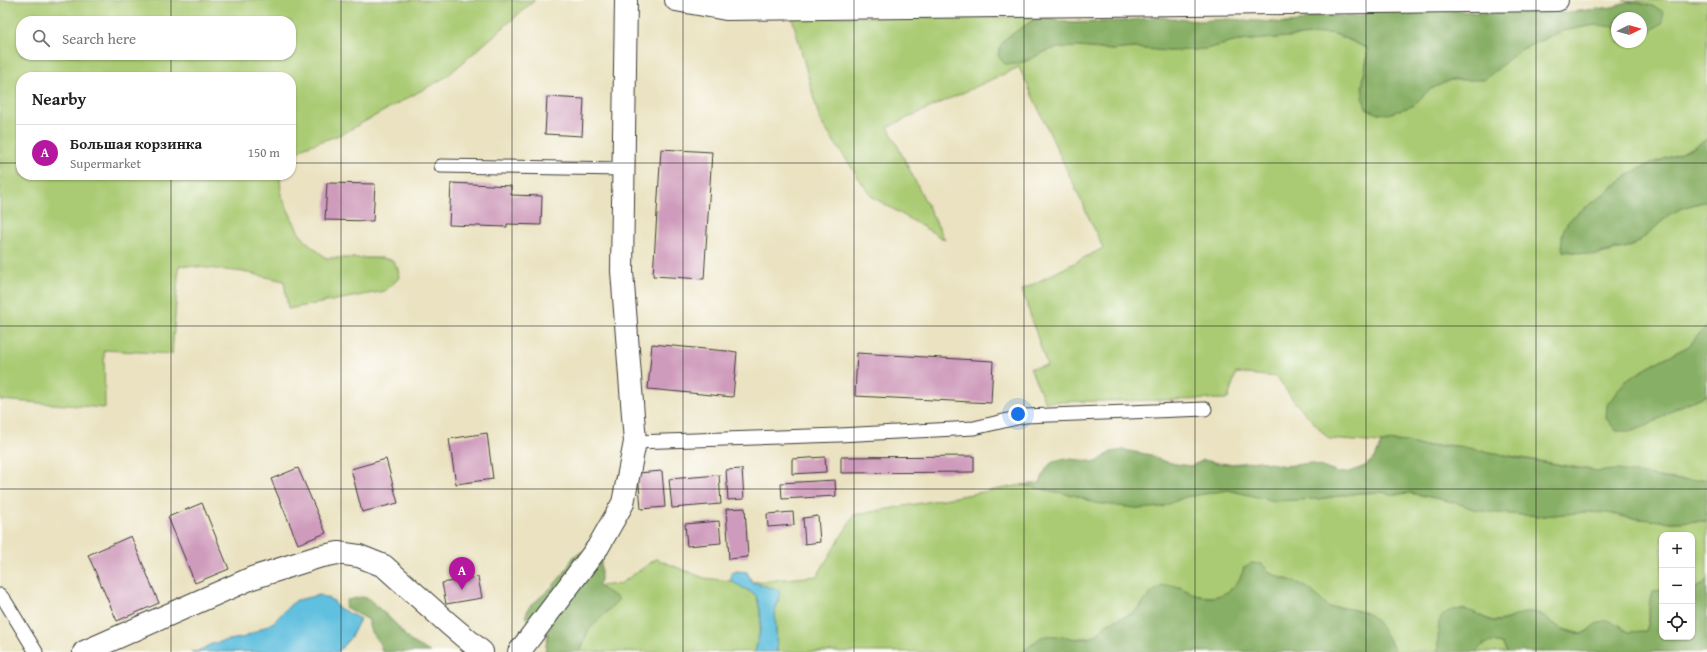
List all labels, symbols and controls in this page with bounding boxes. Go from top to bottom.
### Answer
north arrow [1611,12,1647,48]
search box [16,16,296,60]
icon: search [30,27,52,49]
text: Search here [62,28,136,49]
text: Nearby [32,86,86,111]
text: Большая корзинка [70,133,202,154]
text: A [41,143,49,162]
text: 150 m [248,143,280,162]
text: Supermarket [70,154,141,173]
your location [1008,404,1028,424]
map controls [1659,532,1695,640]
button: + [1659,532,1695,568]
pin: A [449,557,475,590]
button: − [1659,568,1695,604]
button: locate [1659,604,1695,640]

